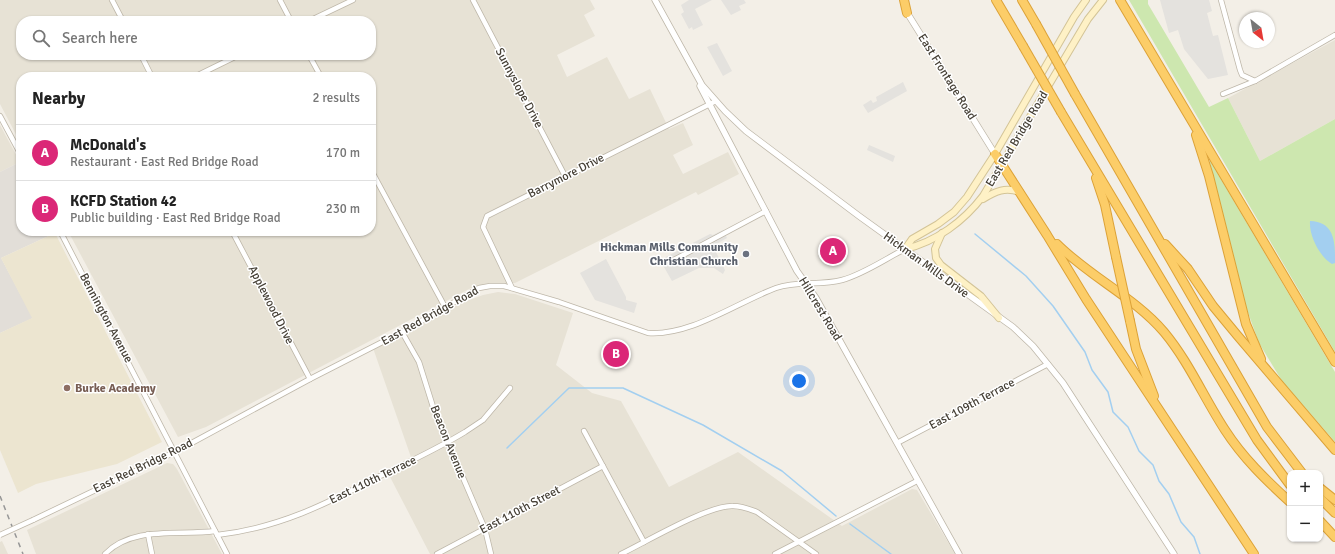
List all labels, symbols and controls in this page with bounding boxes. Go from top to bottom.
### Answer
north arrow [1239,12,1275,48]
search box [16,16,376,60]
icon: search [30,27,52,49]
text: Search here [62,29,138,47]
street label: East Frontage Road [914,31,980,123]
street label: Sunnyslope Drive [492,45,546,131]
text: Nearby [32,88,85,109]
street label: East Red Bridge Road [983,88,1051,190]
text: 2 results [312,90,360,106]
text: McDonald's [70,136,146,154]
text: A [41,145,49,161]
text: 170 m [326,145,360,161]
street label: Barrymore Drive [525,150,607,202]
text: Restaurant · East Red Bridge Road [70,154,259,170]
text: KCFD Station 42 [70,192,177,210]
text: B [41,201,49,217]
text: 230 m [326,201,360,217]
text: Public building · East Red Bridge Road [70,210,281,226]
street label: Hickman Mills Drive [880,229,972,301]
pin: A [820,236,846,266]
place label: Hickman Mills Community Christian Church [600,240,738,269]
marker: Hickman Mills Community Christian Church [741,249,751,259]
street label: Applewood Drive [245,263,297,347]
street label: Bennington Avenue [76,271,136,365]
street label: Hillcrest Road [795,274,845,344]
street label: East Red Bridge Road [379,283,481,349]
pin: B [603,339,629,369]
your location [789,371,809,391]
street label: East 109th Terrace [927,375,1017,433]
place label: Burke Academy [75,381,156,396]
marker: Burke Academy [62,383,72,393]
street label: Beacon Avenue [426,403,470,481]
street label: East Red Bridge Road [91,435,195,497]
street label: East 110th Terrace [327,452,419,508]
map controls [1287,470,1323,542]
button: + [1287,470,1323,506]
street label: East 110th Street [477,482,563,538]
button: − [1287,506,1323,542]

